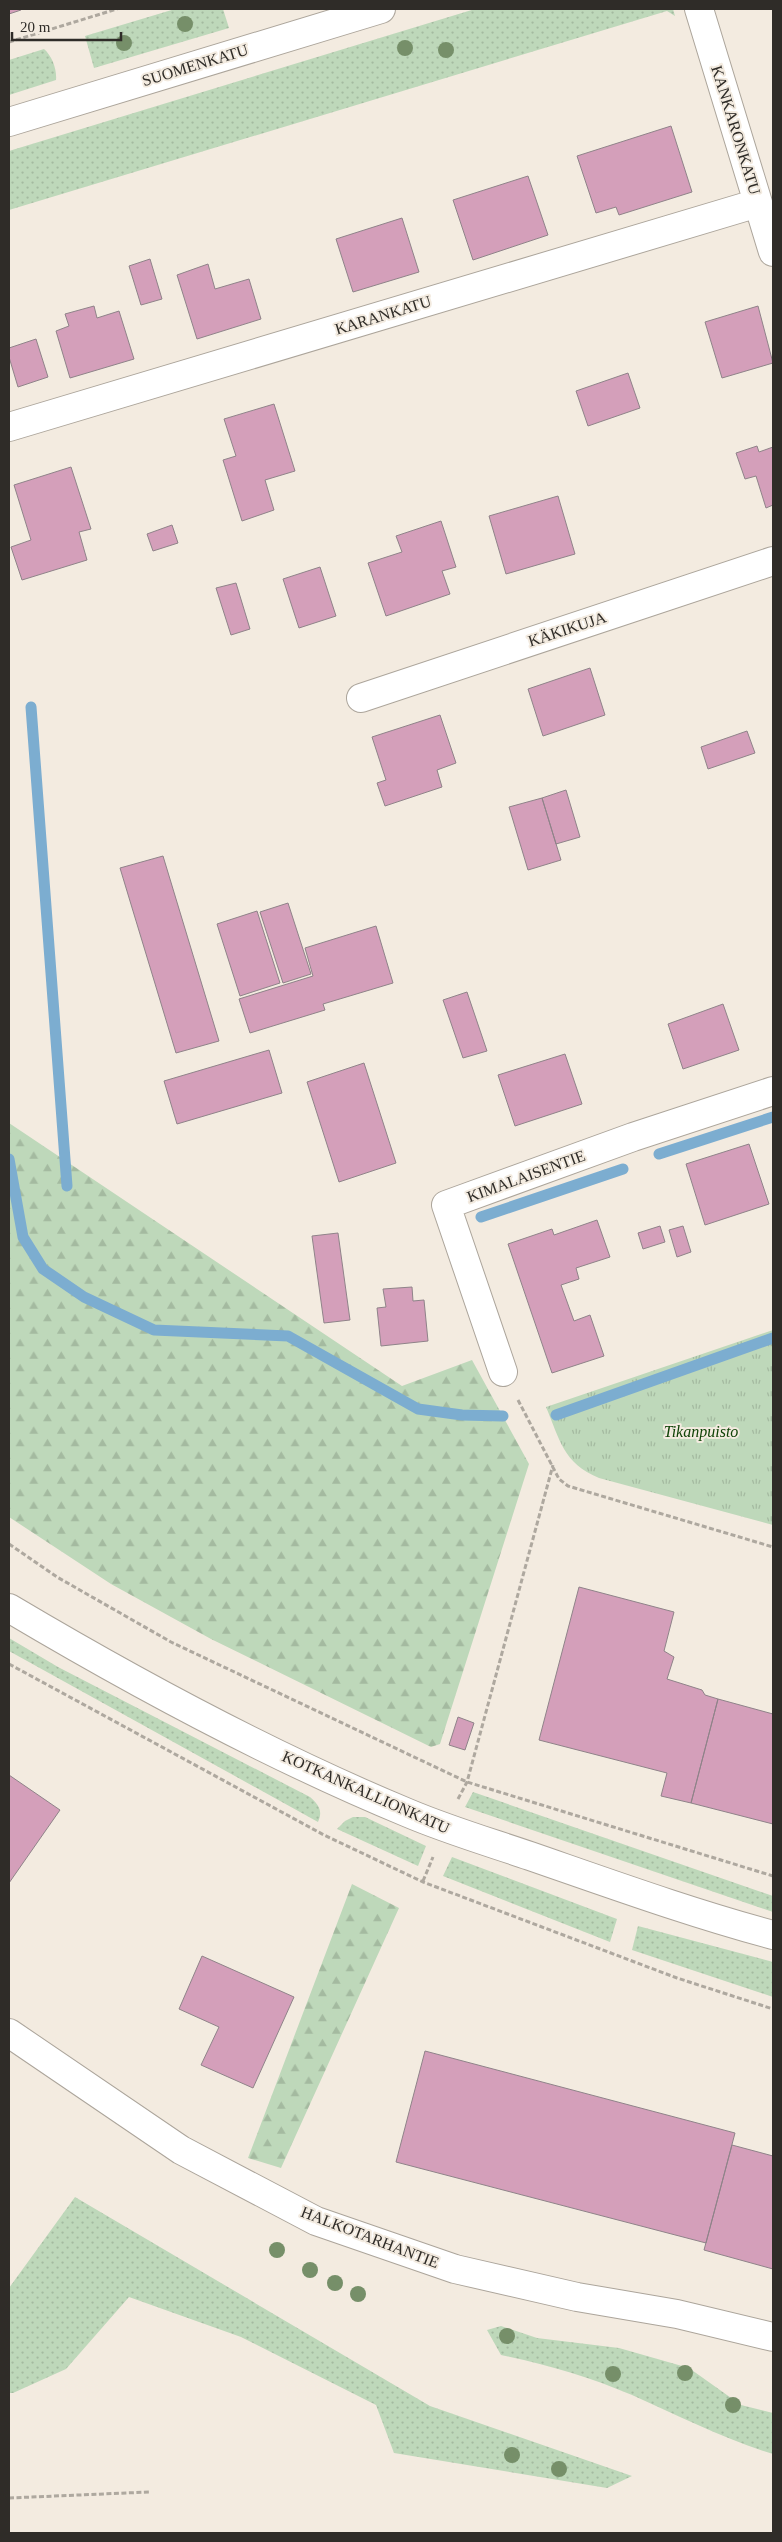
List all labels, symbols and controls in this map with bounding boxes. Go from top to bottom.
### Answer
scale bar [12,10,121,42]
text: 20 m [20,19,51,35]
street label: SUOMENKATU [140,41,251,89]
street label: KANKARONKATU [708,63,764,197]
street label: KARANKATU [333,292,434,338]
street label: KÄKIKUJA [526,608,609,650]
street label: KIMALAISENTIE [465,1147,587,1205]
park label: Tikanpuisto [664,1423,738,1441]
street label: KOTKANKALLIONKATU [280,1747,453,1837]
street label: HALKOTARHANTIE [299,2203,441,2271]

